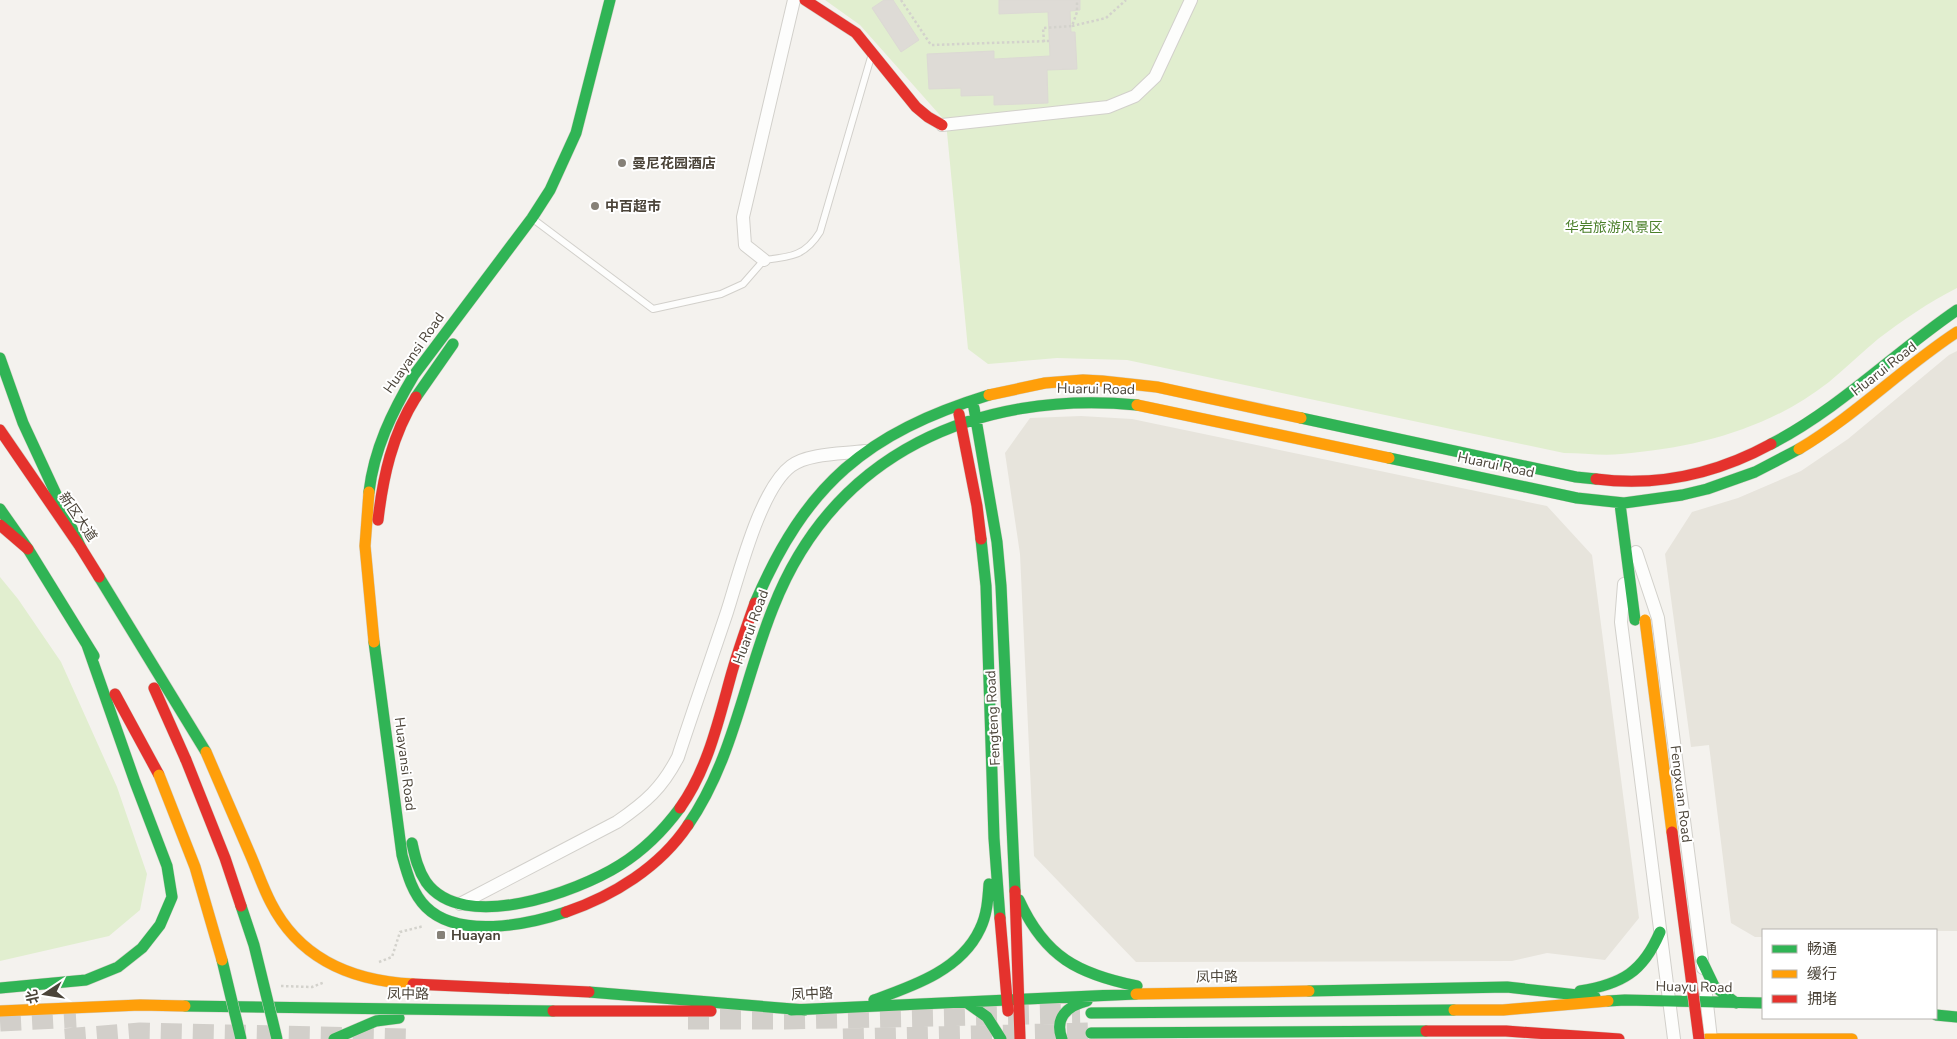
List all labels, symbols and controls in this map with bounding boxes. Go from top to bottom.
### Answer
place label: 曼尼花园酒店 [632,154,716,173]
marker: 曼尼花园酒店 [616,157,628,169]
place label: 中百超市 [605,197,661,216]
marker: 中百超市 [589,200,601,212]
park label: 华岩旅游风景区 [1565,218,1663,237]
street label: Huayansi Road [379,309,449,397]
street label: Huarui Road [1847,337,1921,401]
street label: Huarui Road [1057,379,1135,399]
street label: Huarui Road [1456,448,1536,482]
street label: 新区大道 [54,488,102,546]
street label: Huarui Road [729,587,773,667]
street label: Fengteng Road [981,670,1005,766]
street label: Huayansi Road [390,716,420,812]
street label: Fengxuan Road [1666,744,1696,844]
place label: Huayan [451,926,501,945]
marker: Huayan [435,929,447,941]
legend [1762,929,1937,1019]
text: 畅通 [1807,939,1837,959]
text: 缓行 [1807,964,1837,984]
street label: 凤中路 [1196,967,1238,987]
north arrow [20,969,70,1019]
street label: Huayu Road [1655,977,1733,997]
street label: 凤中路 [791,983,833,1005]
street label: 凤中路 [387,984,429,1004]
text: 北 [22,988,44,1005]
text: 拥堵 [1807,989,1837,1009]

